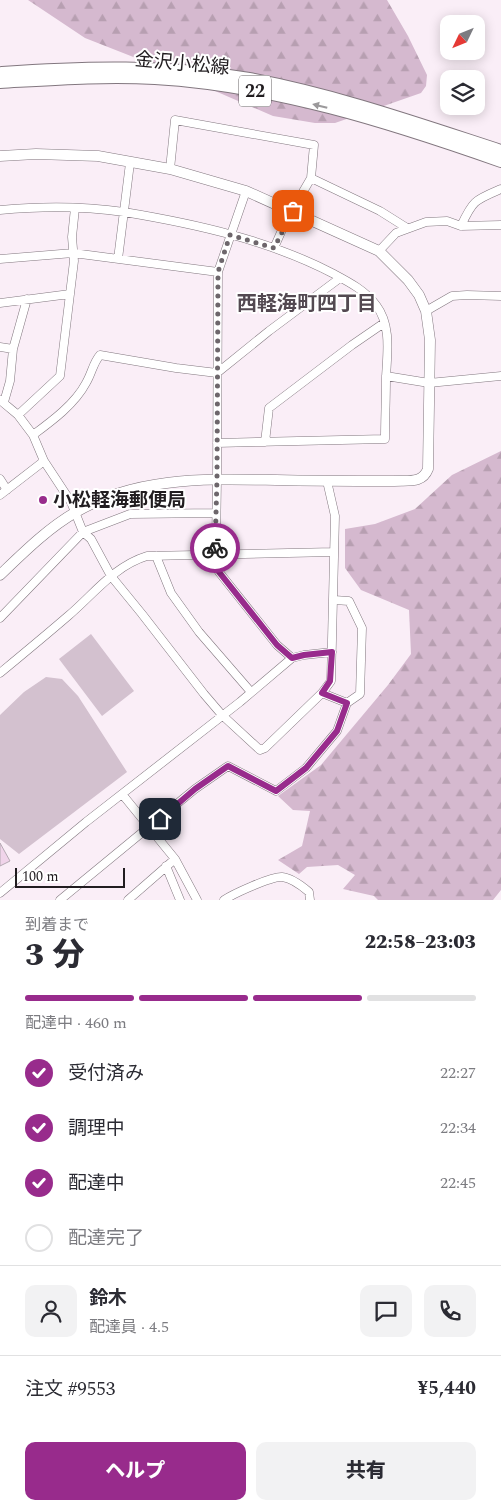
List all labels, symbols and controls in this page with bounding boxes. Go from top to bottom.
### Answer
north arrow [440,15,485,60]
map controls [440,15,485,115]
street label: 金沢小松線 [133,45,231,83]
button: layers [440,70,485,115]
road number: 22 [239,76,271,106]
one-way arrow [313,102,328,110]
pin [272,190,314,232]
icon: bag [279,197,307,225]
district label: 西軽海町四丁目 [237,289,377,319]
place label: 小松軽海郵便局 [53,486,186,515]
marker: 小松軽海郵便局 [37,494,49,506]
courier [190,523,240,573]
icon: bike [201,534,229,562]
pin [139,798,181,840]
icon: home [146,805,174,833]
scale bar [15,865,125,888]
text: 100 m [22,866,59,887]
text: 到着まで [25,913,89,937]
text: 22:58–23:03 [365,928,476,957]
text: 3 分 [25,931,84,980]
text: 配達中 · 460 m [25,1011,127,1035]
icon: check [25,1059,53,1087]
text: 受付済み [68,1059,144,1088]
text: 22:27 [440,1061,476,1085]
icon: check [25,1114,53,1142]
text: 調理中 [68,1114,125,1143]
text: 22:34 [440,1116,476,1140]
icon: check [25,1169,53,1197]
text: 配達中 [68,1169,125,1198]
text: 22:45 [440,1171,476,1195]
text: 配達完了 [68,1224,144,1253]
text: 鈴木 [89,1284,127,1313]
button: person [25,1285,77,1337]
button: chat [360,1285,412,1337]
button: phone [424,1285,476,1337]
text: 配達員 · 4.5 [89,1315,169,1339]
text: ¥5,440 [418,1374,476,1403]
text: 注文 #9553 [25,1375,115,1404]
button: ヘルプ [25,1442,246,1500]
button: 共有 [256,1442,476,1500]

